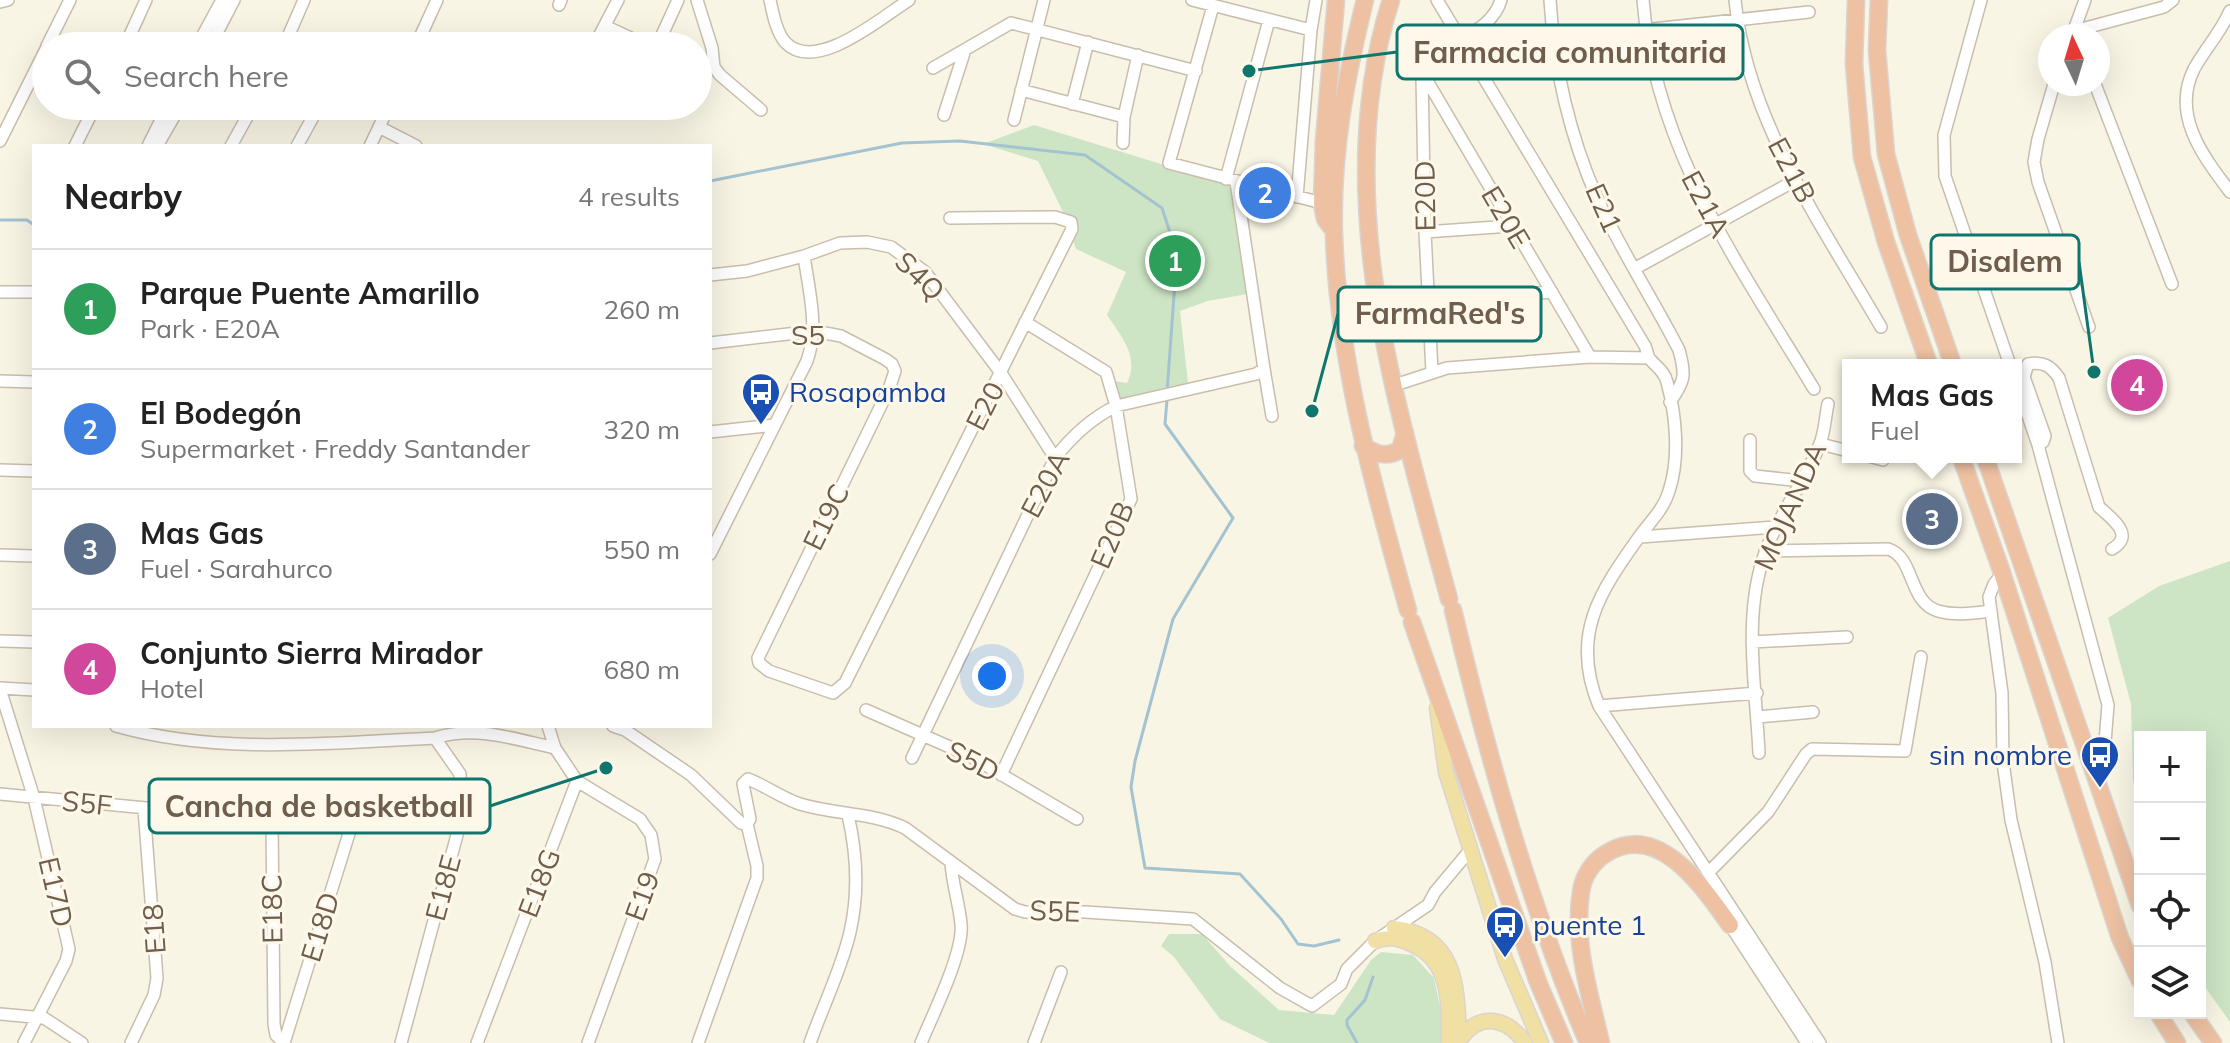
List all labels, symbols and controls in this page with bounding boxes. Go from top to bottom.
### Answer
north arrow [2038,24,2110,96]
callout: Farmacia comunitaria [1397,25,1743,79]
search box [32,32,712,120]
text: Farmacia comunitaria [1413,33,1727,71]
icon: search [60,54,104,98]
text: Search here [124,57,289,95]
street label: E21B [1761,131,1824,208]
street label: E20D [1406,160,1443,232]
pin: 2 [1239,163,1291,223]
street label: E21A [1674,164,1739,244]
text: Nearby [64,175,182,218]
street label: E21 [1578,178,1631,238]
street label: E20E [1474,179,1539,254]
text: 4 results [578,180,680,213]
pin: 1 [1149,231,1201,291]
callout: Disalem [1931,235,2079,289]
text: Disalem [1947,242,2063,280]
street label: S4Q [888,244,953,308]
text: Parque Puente Amarillo [140,274,480,312]
callout: FarmaRed's [1338,287,1541,341]
text: 1 [82,293,98,326]
text: 260 m [604,293,680,326]
text: FarmaRed's [1355,294,1525,332]
text: Park · E20A [140,312,280,345]
street label: S5 [791,317,825,352]
pin: 4 [2111,355,2163,415]
popup [1842,359,2022,463]
bus stop icon: Rosapamba [740,371,782,426]
place label: Rosapamba [789,374,947,409]
street label: E20 [958,376,1012,436]
text: Mas Gas [1870,376,1994,414]
text: El Bodegón [140,394,302,432]
text: 2 [82,413,98,446]
text: 320 m [604,413,680,446]
text: Fuel [1870,414,1920,447]
text: Supermarket · Freddy Santander [140,432,530,465]
street label: MOJANDA [1746,436,1833,575]
street label: E20A [1013,444,1077,523]
street label: E19C [795,478,856,556]
pin: 3 [1906,489,1958,549]
street label: E20B [1082,496,1141,573]
text: Mas Gas [140,514,264,552]
text: 3 [82,533,98,566]
text: 550 m [604,533,680,566]
text: Fuel · Sarahurco [140,552,333,585]
text: Conjunto Sierra Mirador [140,634,483,672]
text: 4 [82,653,98,686]
text: 680 m [604,653,680,686]
your location [972,656,1012,696]
text: Hotel [140,672,204,705]
map controls [2134,731,2206,1019]
button: + [2134,731,2206,803]
street label: S5D [941,732,1006,789]
bus stop icon: sin nombre [2079,734,2121,789]
place label: sin nombre [1929,737,2072,772]
callout: Cancha de basketball [149,779,490,833]
street label: S5F [60,782,114,823]
text: Cancha de basketball [164,787,474,825]
button: − [2134,803,2206,875]
street label: E18G [510,844,568,922]
street label: E18E [417,851,468,925]
street label: E17D [31,853,82,930]
street label: E19 [617,866,667,925]
street label: E18C [253,874,290,944]
button: locate [2134,875,2206,947]
street label: E18D [292,888,347,966]
street label: S5E [1029,892,1081,929]
street label: E18 [134,903,173,955]
bus stop icon: puente 1 [1484,904,1526,959]
place label: puente 1 [1533,907,1647,942]
button: layers [2134,947,2206,1019]

